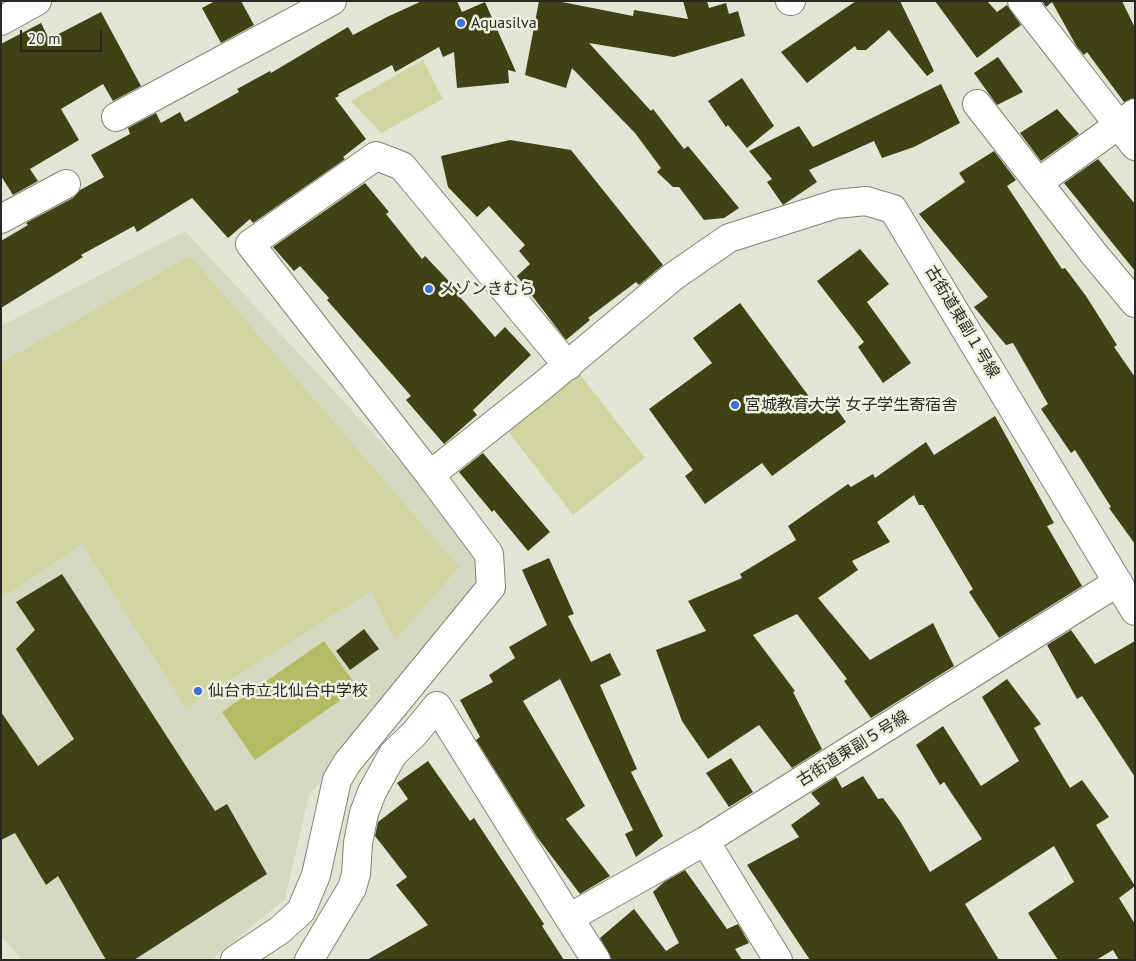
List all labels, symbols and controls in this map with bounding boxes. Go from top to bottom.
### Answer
place label: Aquasilva [471,13,537,33]
marker: Aquasilva [455,17,467,29]
scale bar [22,20,105,52]
text: 20 m [28,29,61,48]
street label: 古街道東副１号線 [921,262,1003,382]
place label: メゾンきむら [439,279,535,299]
marker: メゾンきむら [423,283,435,295]
place label: 宮城教育大学 女子学生寄宿舎 [745,395,957,415]
marker: 宮城教育大学 女子学生寄宿舎 [729,399,741,411]
place label: 仙台市立北仙台中学校 [208,681,368,701]
marker: 仙台市立北仙台中学校 [192,685,204,697]
street label: 古街道東副５号線 [794,707,912,791]

